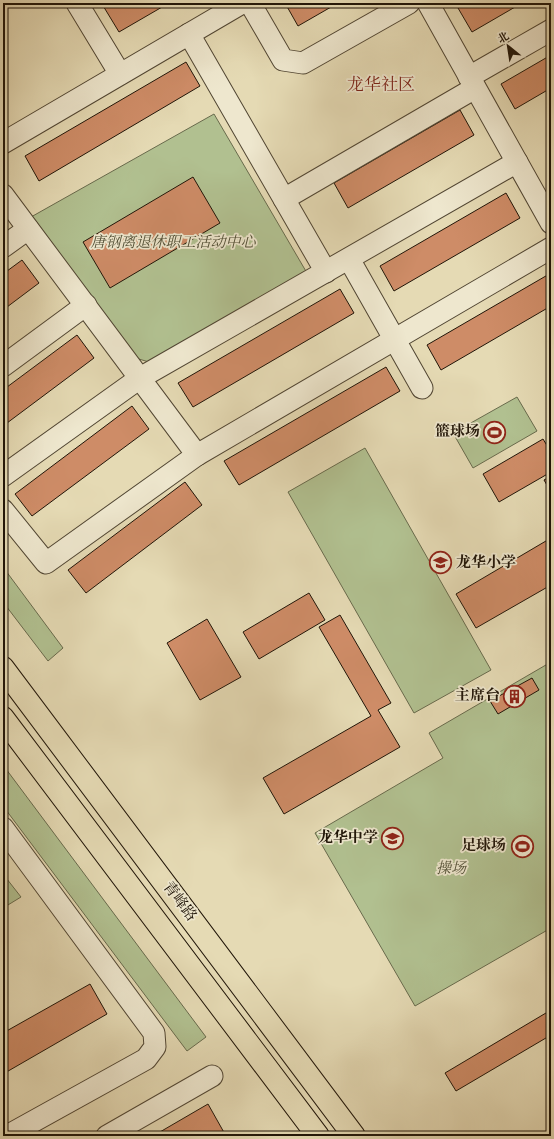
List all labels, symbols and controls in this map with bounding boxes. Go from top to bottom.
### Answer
north arrow [488,26,528,66]
text: 北 [495,29,512,48]
district label: 龙华社区 [347,74,415,97]
park label: 唐钢离退休职工活动中心 [90,233,256,254]
sports icon: 篮球场 [482,419,508,445]
place label: 篮球场 [435,422,480,443]
school or university icon: 龙华小学 [427,550,453,576]
place label: 龙华小学 [456,553,516,574]
building icon: 主席台 [502,683,528,709]
place label: 主席台 [455,686,500,707]
school or university icon: 龙华中学 [380,825,406,851]
place label: 龙华中学 [318,828,378,849]
sports icon: 足球场 [509,833,535,859]
place label: 足球场 [461,836,506,857]
park label: 操场 [436,859,468,880]
street label: 青峰路 [157,878,201,926]

